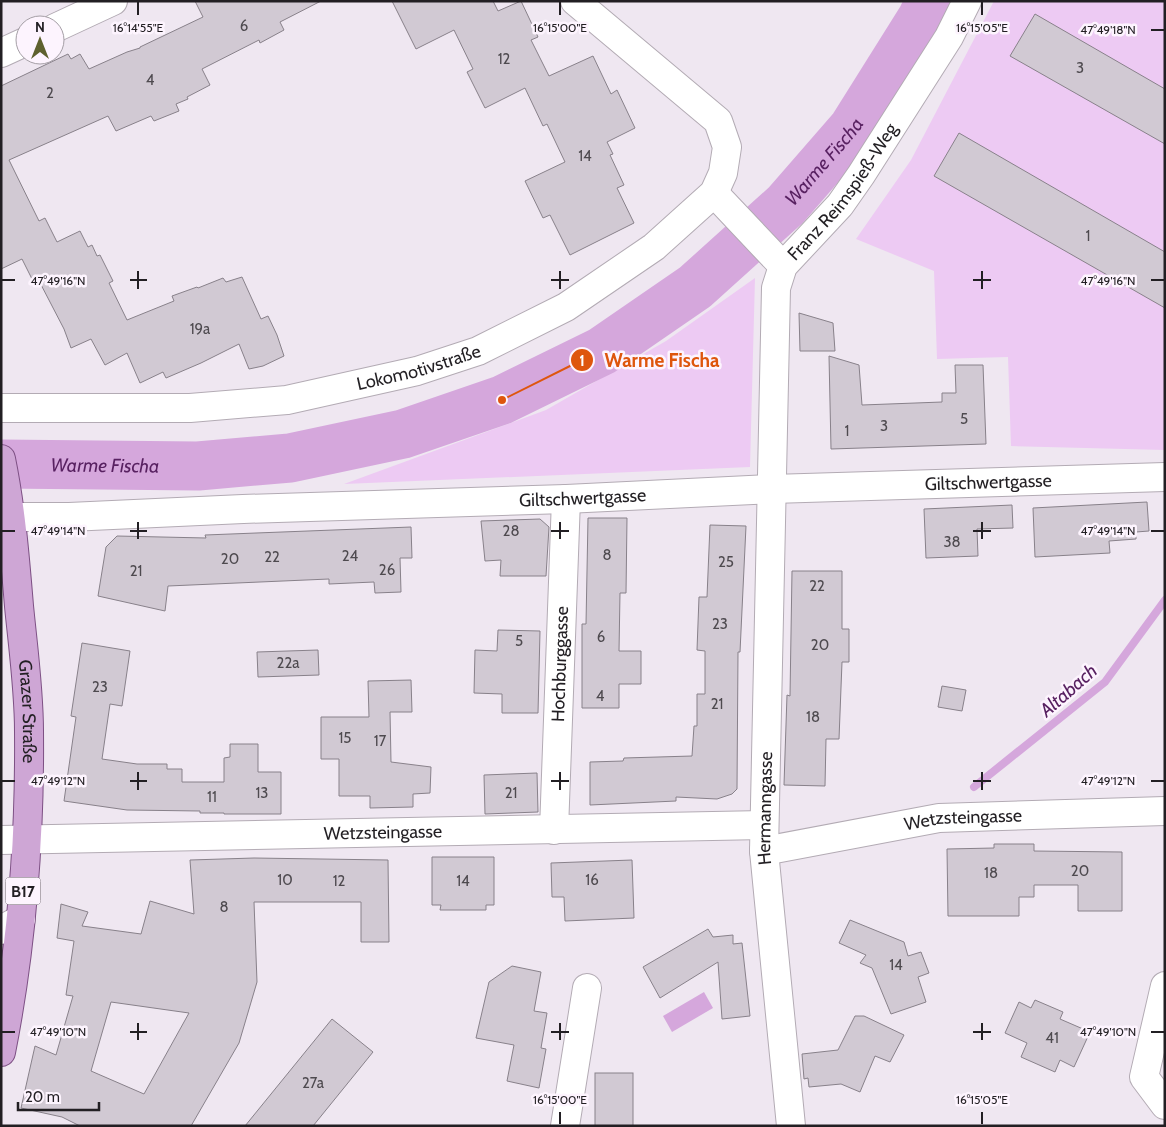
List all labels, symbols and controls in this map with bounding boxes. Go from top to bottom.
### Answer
north arrow [15,15,65,65]
house number: 6 [240,17,248,35]
text: N [35,18,45,36]
text: 16°14'55"E [113,20,164,35]
text: 16°15'00"E [533,20,587,35]
text: 16°15'05"E [956,20,1008,35]
text: 47°49'18"N [1080,22,1136,37]
house number: 12 [498,50,511,68]
house number: 3 [1076,59,1084,77]
house number: 4 [146,71,155,89]
house number: 2 [46,84,54,102]
water label: Warme Fischa [780,114,868,210]
street label: Franz Reimspieß-Weg [783,118,903,265]
house number: 14 [578,147,592,165]
house number: 1 [1086,227,1090,245]
text: 47°49'16"N [31,273,86,288]
text: 47°49'16"N [1081,273,1136,288]
house number: 19a [190,320,211,338]
street label: Lokomotivstraße [355,340,484,395]
callout: Warme Fischa [569,343,729,377]
text: Warme Fischa [605,349,720,372]
text: 1 [579,352,585,370]
house number: 5 [960,410,968,428]
house number: 3 [880,417,888,435]
house number: 1 [845,422,849,440]
water label: Warme Fischa [51,454,159,478]
street label: Giltschwertgasse [924,469,1052,495]
street label: Giltschwertgasse [519,484,647,511]
house number: 28 [503,522,519,540]
text: 47°49'14"N [31,523,85,538]
text: 47°49'14"N [1081,523,1135,538]
house number: 38 [943,533,961,551]
house number: 8 [602,546,612,564]
house number: 24 [342,547,359,565]
house number: 22 [264,548,280,566]
house number: 20 [221,550,239,568]
house number: 25 [718,553,734,571]
house number: 26 [379,561,395,579]
house number: 21 [130,562,142,580]
house number: 22 [809,577,825,595]
street label: Hochburggasse [547,606,573,723]
house number: 23 [712,615,728,633]
house number: 6 [597,628,605,646]
house number: 5 [515,632,523,650]
house number: 20 [811,636,829,654]
house number: 22a [277,654,300,672]
street label: Grazer Straße [14,659,40,763]
water label: Altabach [1034,659,1102,722]
house number: 23 [92,678,108,696]
house number: 4 [596,687,605,705]
house number: 21 [711,695,723,713]
house number: 18 [806,708,820,726]
house number: 15 [338,729,352,747]
house number: 17 [374,732,387,750]
street label: Hermanngasse [753,751,777,866]
text: 47°49'12"N [31,773,85,788]
text: 47°49'12"N [1081,773,1135,788]
house number: 13 [255,784,269,802]
house number: 21 [505,784,517,802]
house number: 11 [207,788,217,806]
street label: Wetzsteingasse [902,804,1022,835]
street label: Wetzsteingasse [324,820,442,845]
house number: 20 [1071,862,1089,880]
house number: 18 [984,864,998,882]
house number: 10 [277,871,293,889]
house number: 16 [585,871,599,889]
house number: 12 [333,872,346,890]
house number: 14 [456,872,470,890]
road number: B17 [5,878,40,904]
house number: 8 [219,898,229,916]
house number: 14 [889,956,903,974]
text: 47°49'10"N [30,1024,86,1039]
text: 47°49'10"N [1080,1024,1136,1039]
house number: 41 [1045,1029,1059,1047]
house number: 27a [302,1074,325,1092]
scale bar [18,1080,99,1112]
text: 20 m [25,1088,60,1106]
text: 16°15'00"E [533,1092,587,1107]
text: 16°15'05"E [956,1092,1008,1107]

